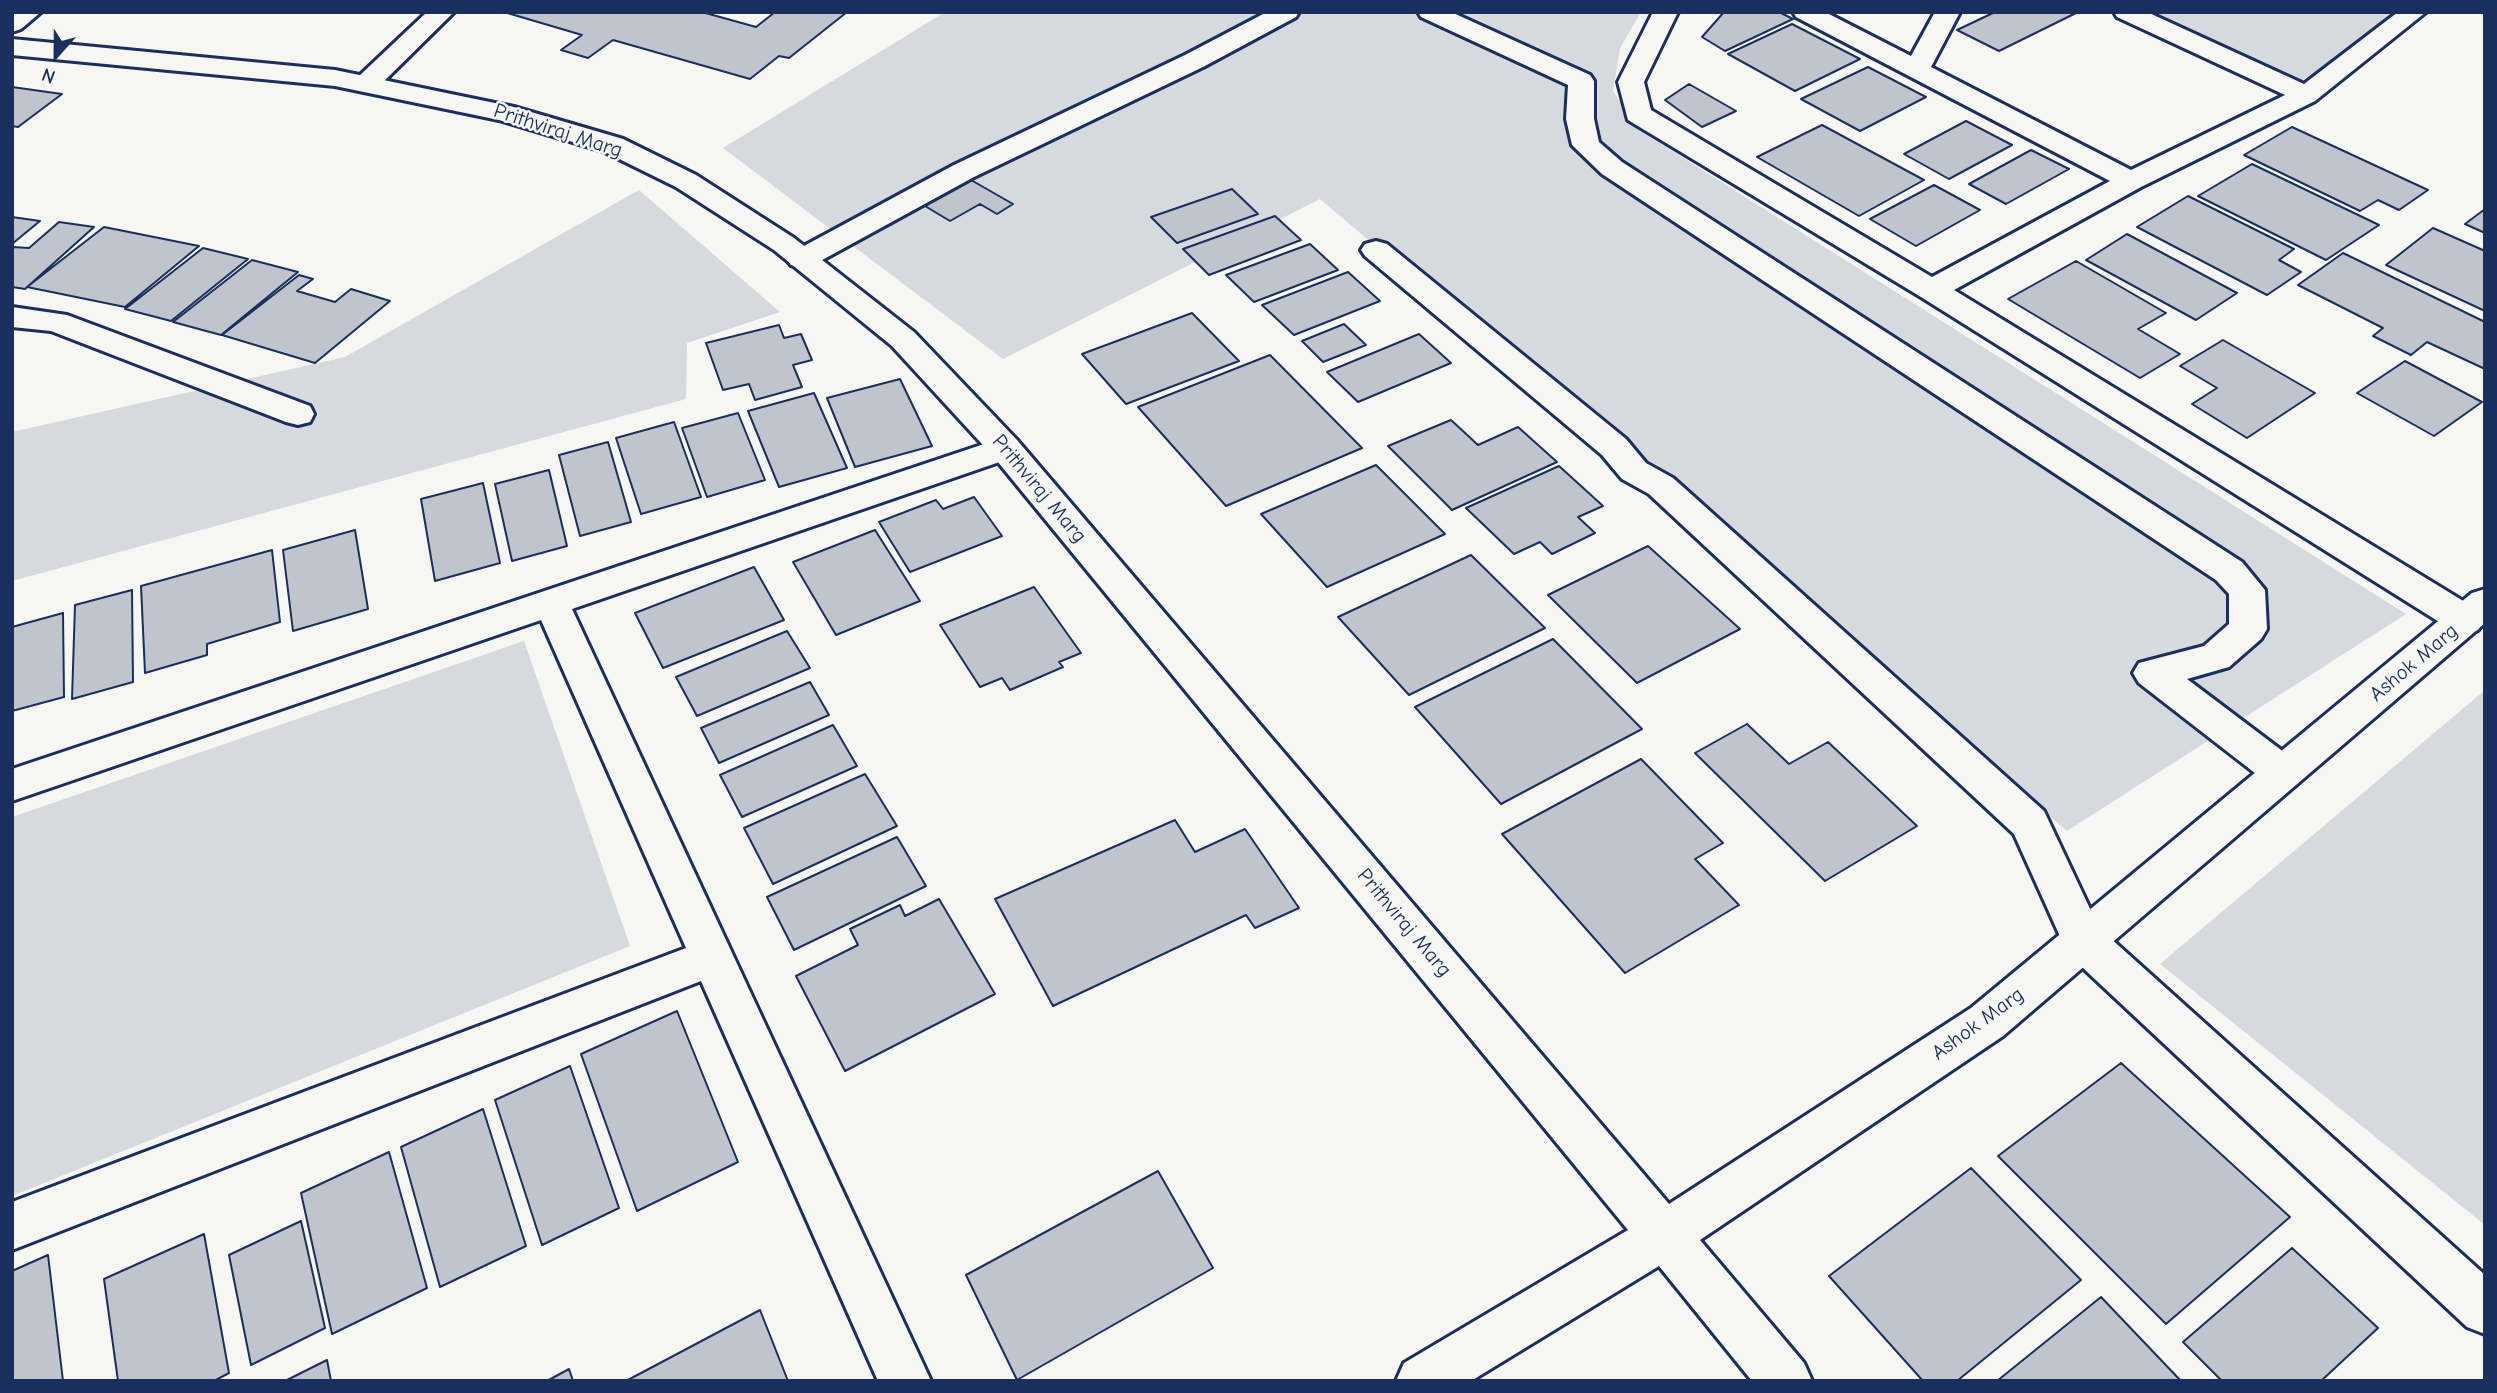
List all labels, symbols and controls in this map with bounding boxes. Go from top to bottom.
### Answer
north arrow [21,21,91,91]
text: N [39,63,58,88]
street label: Prithviraj Marg [491,98,625,164]
street label: Prithviraj Marg [986,430,1092,548]
street label: Ashok Marg [2365,619,2463,707]
street label: Prithviraj Marg [1351,864,1457,982]
street label: Ashok Marg [1927,982,2029,1066]

